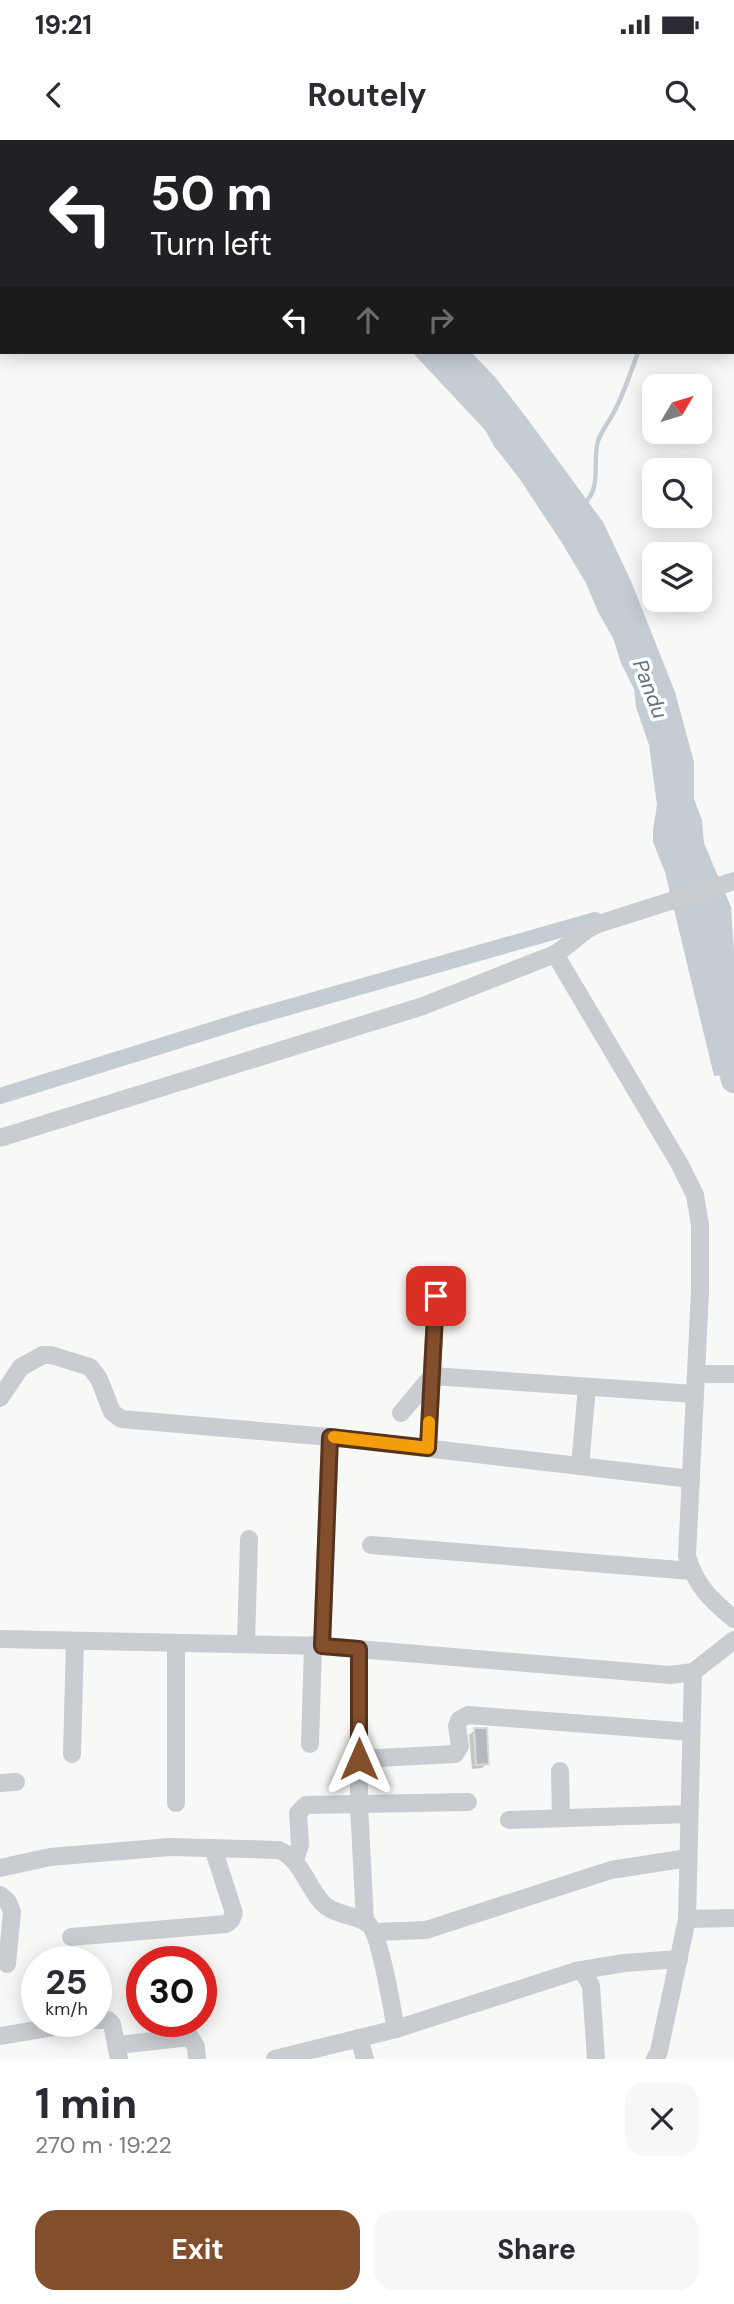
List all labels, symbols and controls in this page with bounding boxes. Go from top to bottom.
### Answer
text: 19:21 [35,8,92,42]
text: Routely [307,74,427,116]
icon: back [35,76,73,114]
icon: search [661,76,699,114]
text: 50 m [150,161,273,225]
icon: left [35,168,126,259]
text: Turn left [150,223,272,265]
icon: left [276,301,314,339]
icon: ahead [349,301,387,339]
icon: right [422,301,460,339]
north arrow [642,374,712,444]
map controls [642,374,712,612]
button: search [642,458,712,528]
button: layers [642,542,712,612]
water label: Pandu [626,655,674,723]
pin [406,1266,466,1326]
icon: arrive [417,1277,455,1315]
position arrow [322,1722,396,1796]
speed limit sign: 30 [126,1946,217,2037]
text: 25 [46,1959,87,2005]
text: km/h [45,1997,88,2021]
text: 1 min [35,2076,137,2131]
button: close [625,2082,699,2156]
text: 270 m · 19:22 [35,2130,172,2160]
button: Exit [35,2210,360,2290]
button: Share [374,2210,699,2290]

